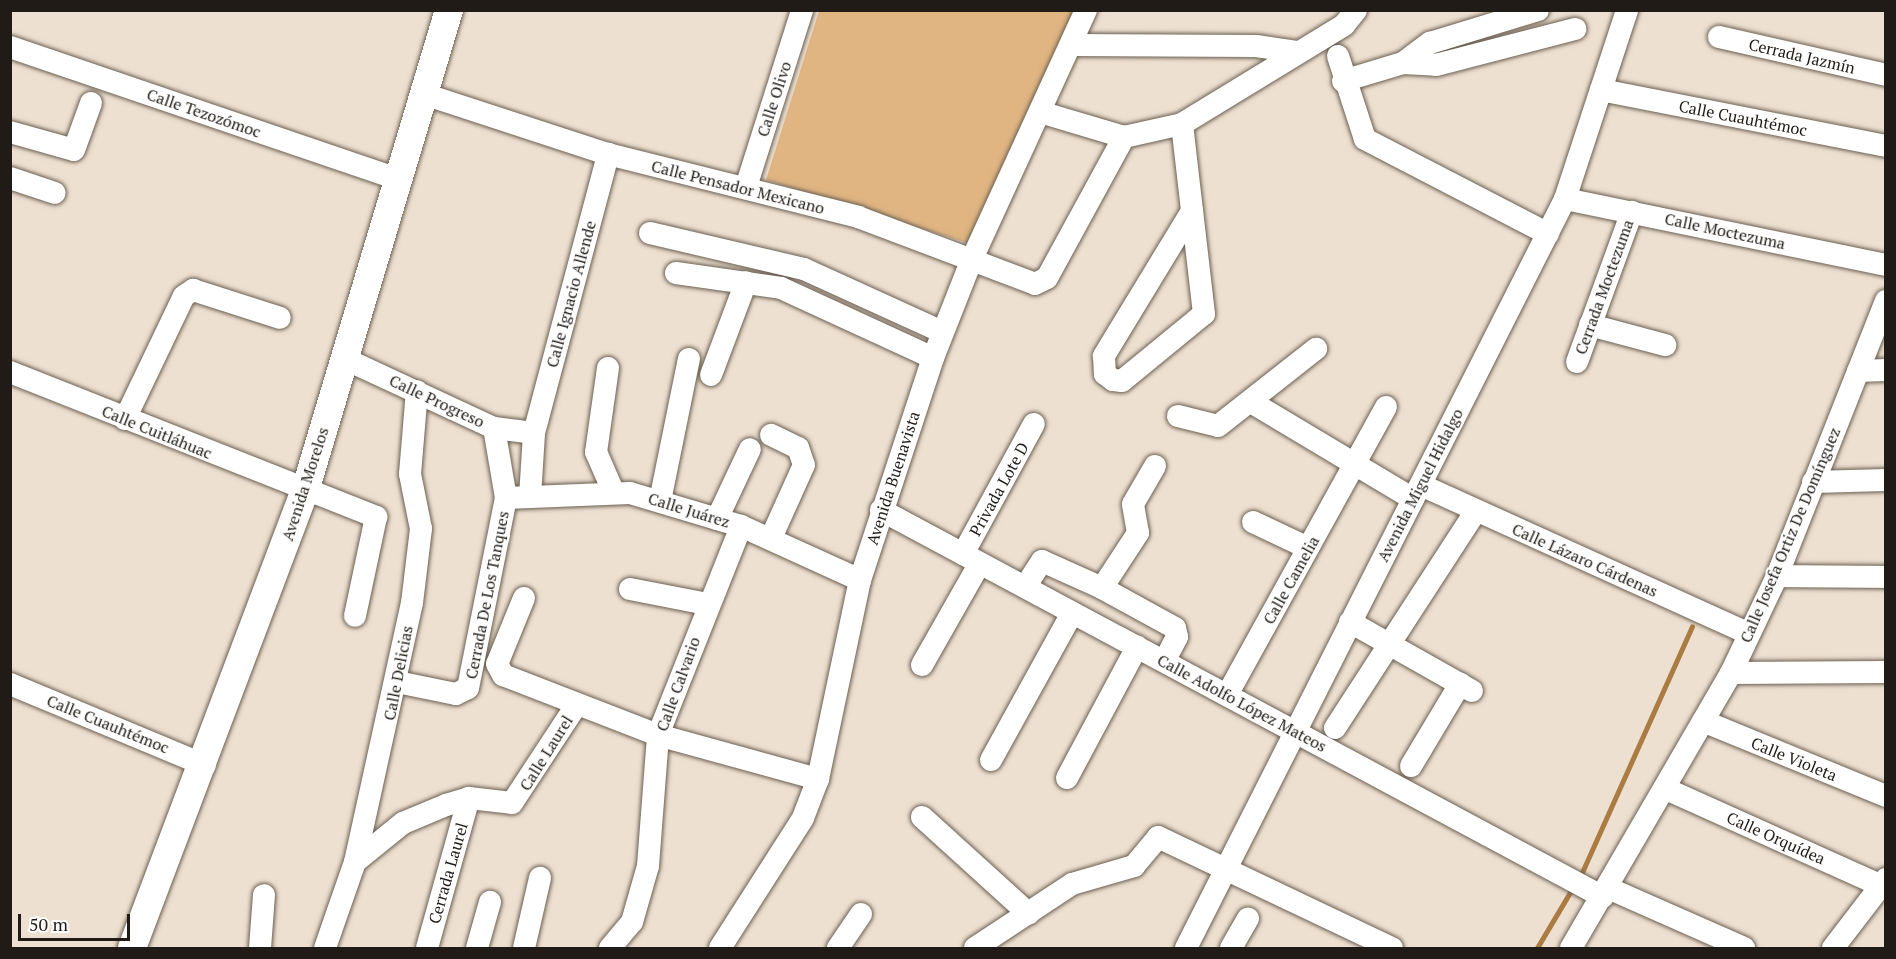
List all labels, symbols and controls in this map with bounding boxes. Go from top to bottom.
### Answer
street label: Cerrada Jazmín [1747,34,1857,78]
street label: Calle Olivo [753,59,795,139]
street label: Calle Tezozómoc [144,84,264,142]
street label: Calle Cuauhtémoc [1677,96,1809,140]
street label: Calle Pensador Mexicano [649,156,827,218]
street label: Calle Moctezuma [1663,209,1787,253]
street label: Cerrada Moctezuma [1571,217,1637,357]
street label: Calle Ignacio Allende [542,218,600,370]
street label: Calle Progreso [386,371,488,431]
street label: Calle Cuitláhuac [99,401,215,463]
street label: Avenida Miguel Hidalgo [1373,405,1467,565]
street label: Avenida Buenavista [862,409,924,547]
street label: Calle Josefa Ortiz De Domínguez [1736,424,1844,646]
street label: Avenida Morelos [278,425,332,543]
street label: Privada Lote D [965,439,1033,539]
street label: Calle Juárez [646,488,732,532]
street label: Cerrada De Los Tanques [461,509,513,681]
street label: Calle Lázaro Cárdenas [1509,519,1661,601]
street label: Calle Camelia [1259,533,1323,627]
street label: Calle Delicias [379,624,417,722]
street label: Calle Calvario [652,634,704,734]
street label: Calle Adolfo López Mateos [1154,650,1330,756]
street label: Calle Cuauhtémoc [44,691,172,757]
street label: Calle Laurel [515,712,577,794]
street label: Calle Violeta [1748,733,1840,785]
street label: Calle Orquídea [1724,808,1828,868]
street label: Cerrada Laurel [424,820,472,926]
scale bar [21,902,134,940]
text: 50 m [29,912,68,936]

